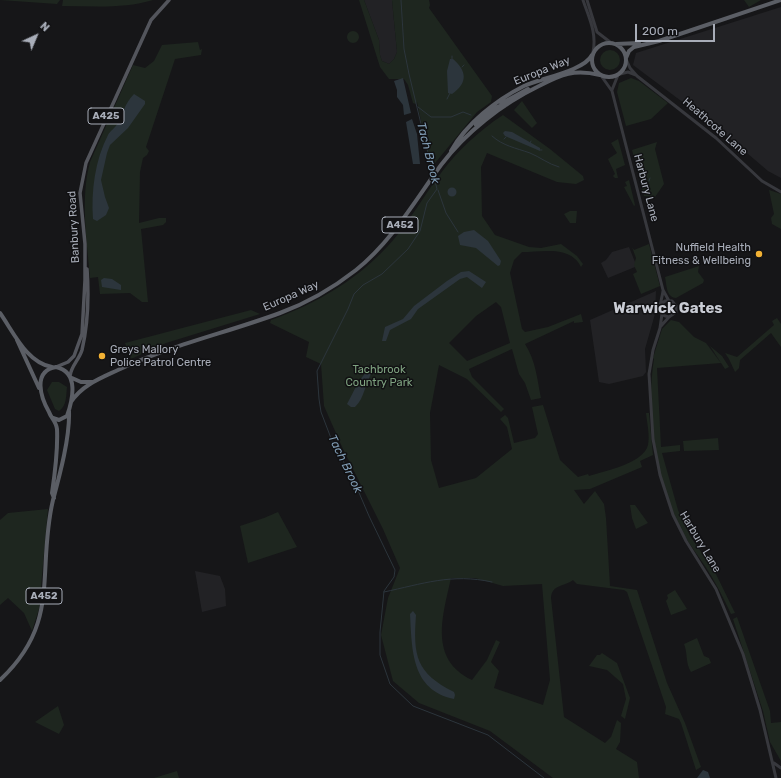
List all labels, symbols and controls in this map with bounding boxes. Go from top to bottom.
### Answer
north arrow [16,16,56,56]
scale bar [637,16,717,42]
text: N [37,20,52,34]
text: 200 m [642,24,678,38]
street label: Europa Way [512,54,572,88]
street label: Heathcote Lane [680,95,750,159]
road number: A425 [88,108,124,124]
water label: Tach Brook [413,121,443,185]
street label: Harbury Lane [631,153,661,223]
street label: Banbury Road [66,191,82,263]
road number: A452 [382,217,418,233]
place label: Nuffield Health Fitness & Wellbeing [652,241,751,267]
marker: Nuffield Health Fitness & Wellbeing [754,249,764,259]
street label: Europa Way [261,278,321,314]
district label: Warwick Gates [613,300,723,318]
place label: Greys Mallory Police Patrol Centre [110,343,211,369]
marker: Greys Mallory Police Patrol Centre [97,351,107,361]
park label: Tachbrook Country Park [346,363,412,389]
water label: Tach Brook [325,432,365,496]
street label: Harbury Lane [676,509,724,575]
road number: A452 [26,588,62,604]

